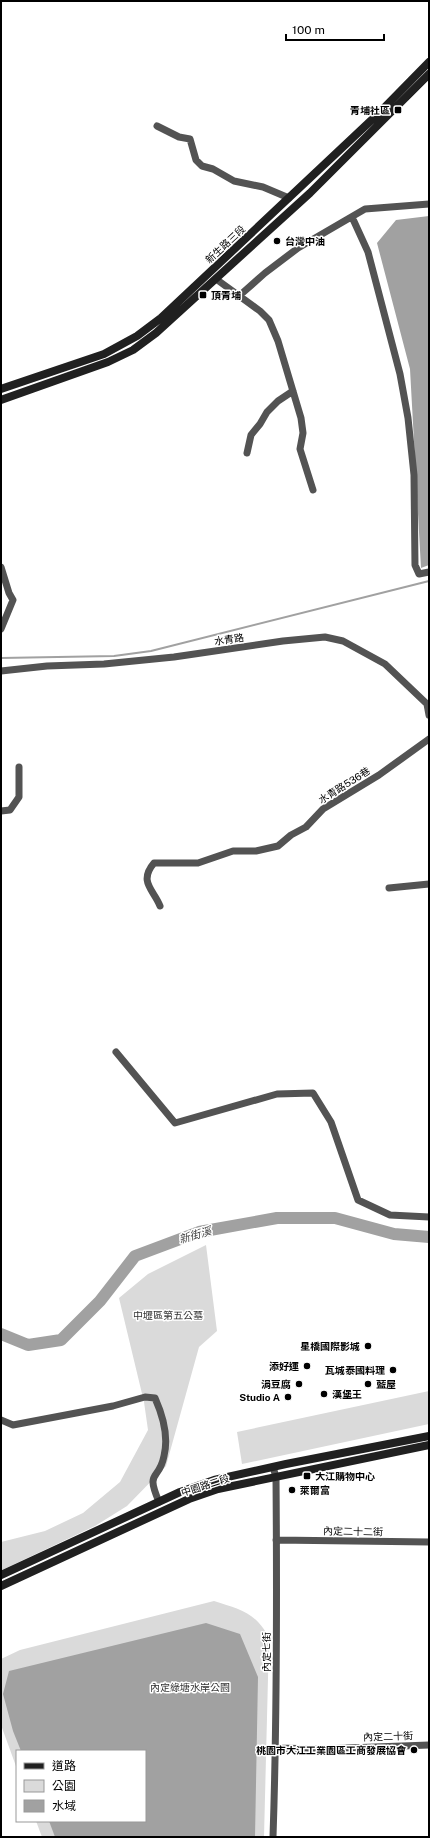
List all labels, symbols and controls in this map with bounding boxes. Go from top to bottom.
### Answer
scale bar [286,16,384,42]
text: 100 m [292,23,325,37]
place label: 青埔社區 [350,104,390,116]
marker: 青埔社區 [393,105,403,115]
street label: 新生路三段 [203,223,247,265]
place label: 台灣中油 [285,235,325,247]
marker: 台灣中油 [272,236,282,246]
place label: 頂青埔 [211,289,241,301]
marker: 頂青埔 [198,290,208,300]
street label: 水青路 [213,631,245,647]
street label: 水青路536巷 [316,764,372,806]
water label: 新街溪 [177,1224,214,1245]
park label: 中壢區第五公墓 [133,1309,203,1321]
place label: 星橋國際影城 [300,1340,360,1352]
marker: 星橋國際影城 [363,1341,373,1351]
place label: 添好運 [269,1360,299,1372]
marker: 添好運 [302,1361,312,1371]
place label: 瓦城泰國料理 [325,1364,385,1376]
marker: 瓦城泰國料理 [388,1365,398,1375]
place label: 涓豆腐 [261,1378,291,1390]
place label: 藍屋 [376,1378,396,1390]
marker: 涓豆腐 [294,1379,304,1389]
marker: 藍屋 [363,1379,373,1389]
place label: 漢堡王 [332,1388,362,1400]
marker: 漢堡王 [319,1389,329,1399]
place label: Studio A [239,1391,280,1403]
marker: Studio A [283,1392,293,1402]
place label: 大江購物中心 [315,1470,375,1482]
marker: 大江購物中心 [302,1471,312,1481]
street label: 中園路二段 [179,1472,231,1498]
place label: 萊爾富 [300,1484,330,1496]
marker: 萊爾富 [287,1485,297,1495]
street label: 內定二十二街 [323,1524,383,1538]
street label: 內定七街 [260,1632,272,1672]
park label: 內定綠塘水岸公園 [150,1681,230,1693]
street label: 內定二十街 [363,1729,413,1743]
place label: 桃園市大江工業園區工商發展協會 [256,1744,407,1756]
marker: 桃園市大江工業園區工商發展協會 [409,1745,419,1755]
legend [16,1750,146,1822]
text: 道路 [52,1759,76,1773]
text: 公園 [52,1779,76,1793]
text: 水域 [52,1799,76,1813]

